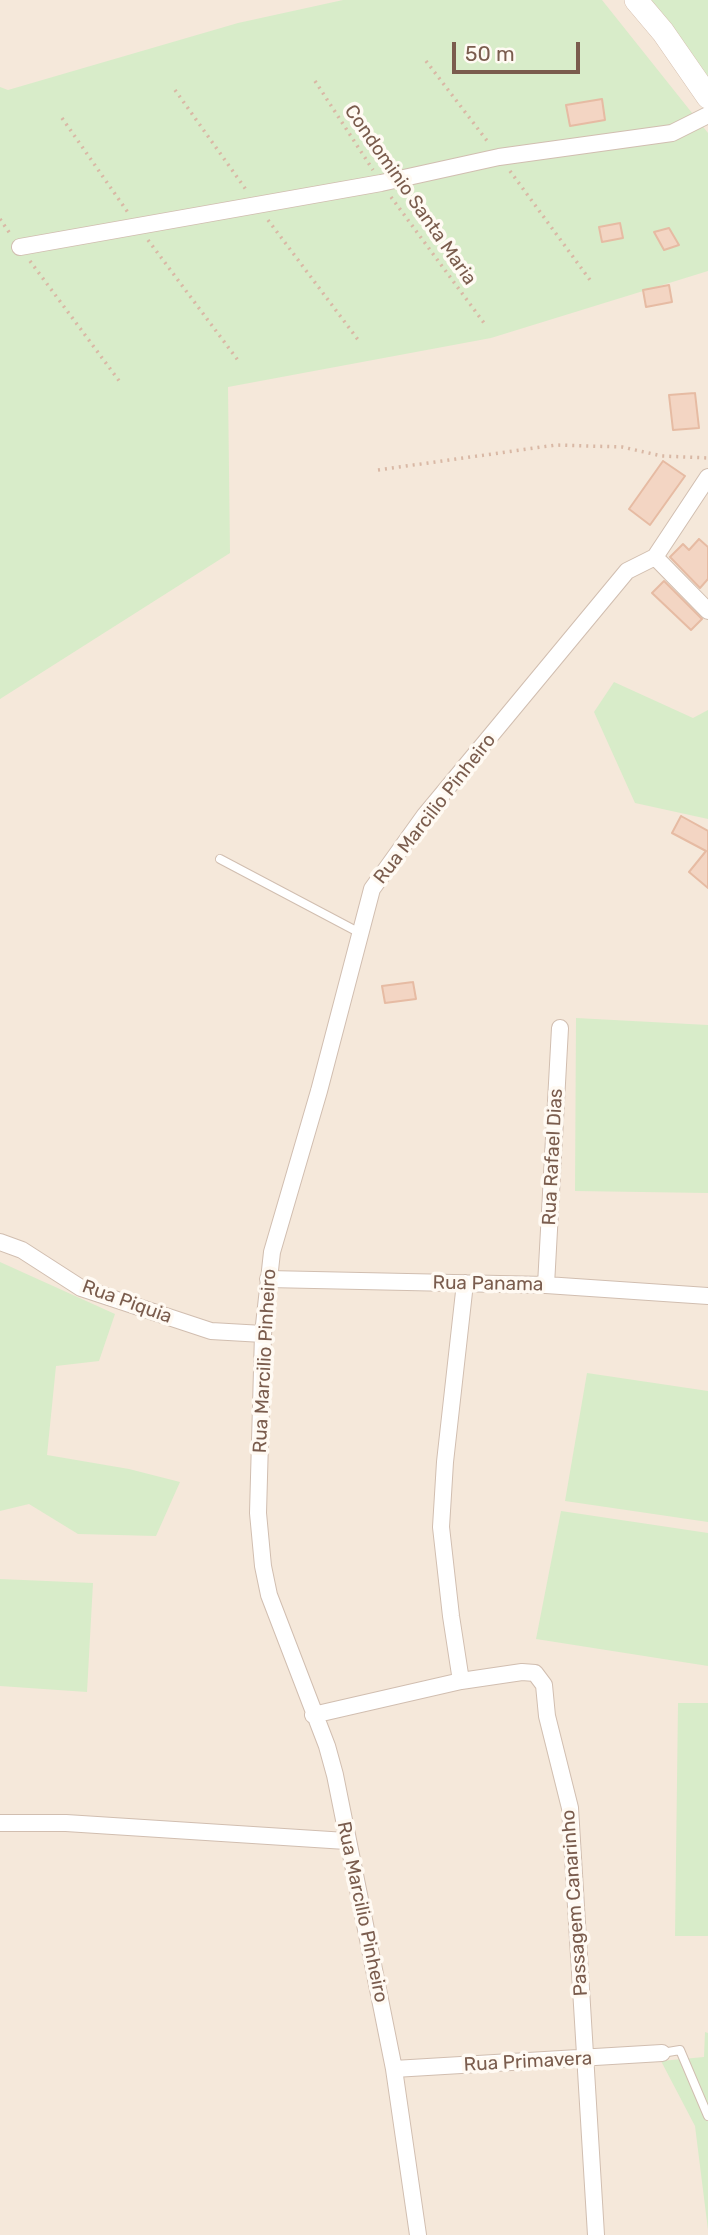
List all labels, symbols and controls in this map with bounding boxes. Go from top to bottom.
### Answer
scale bar [456,28,584,72]
text: 50 m [465,41,515,66]
street label: Condominio Santa Maria [339,101,481,289]
street label: Rua Marcilio Pinheiro [369,729,501,889]
street label: Rua Rafael Dias [538,1088,568,1226]
street label: Rua Marcilio Pinheiro [249,1268,281,1454]
street label: Rua Panama [432,1272,544,1296]
street label: Rua Piquia [79,1275,175,1329]
street label: Passagem Canarinho [557,1809,593,1997]
street label: Rua Marcilio Pinheiro [332,1819,392,2005]
street label: Rua Primavera [463,2047,593,2077]

